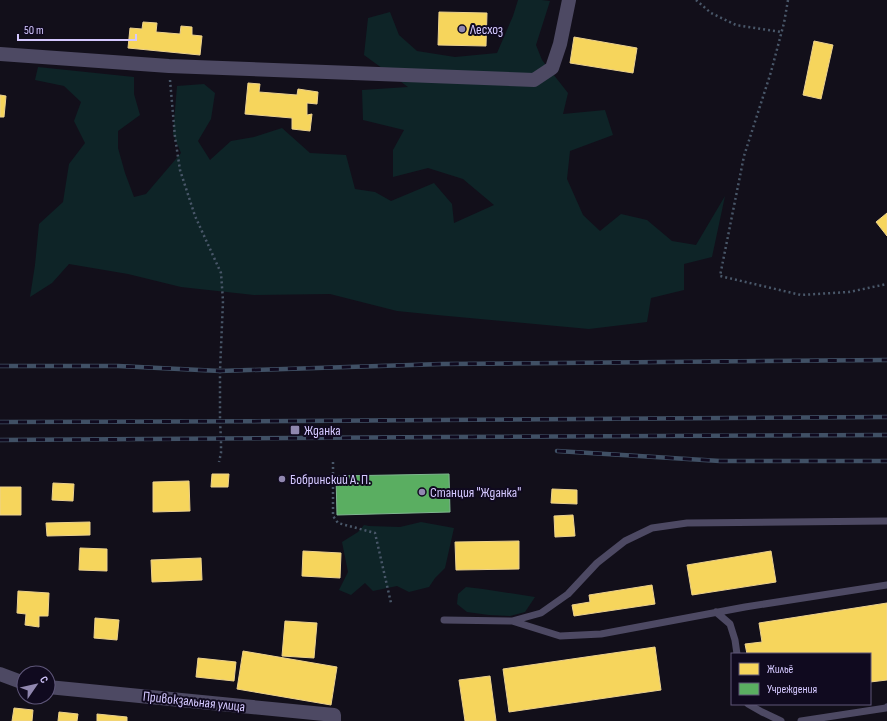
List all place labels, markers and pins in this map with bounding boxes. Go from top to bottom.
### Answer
place label: Лесхоз [469,21,503,38]
marker: Лесхоз [457,24,467,34]
place label: Жданка [304,422,341,439]
marker: Жданка [289,424,301,436]
place label: Бобринский А. П. [290,471,371,488]
marker: Бобринский А. П. [277,474,287,484]
place label: Станция "Жданка" [430,484,521,501]
marker: Станция "Жданка" [417,487,427,497]

